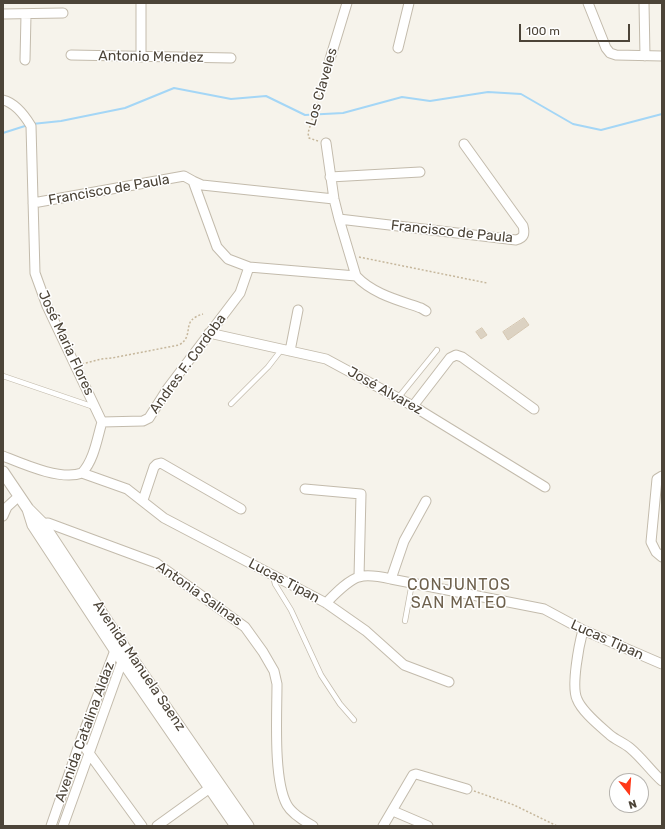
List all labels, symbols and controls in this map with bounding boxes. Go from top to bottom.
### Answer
scale bar [521,16,632,42]
text: 100 m [526,24,560,38]
street label: Los Claveles [303,46,341,128]
street label: Antonio Mendez [98,48,204,66]
street label: Francisco de Paula [47,171,171,209]
street label: Francisco de Paula [390,217,514,247]
street label: José Maria Flores [34,288,98,398]
street label: Andres F. Cordoba [146,311,230,417]
street label: José Alvarez [344,363,426,419]
street label: Lucas Tipan [246,555,322,607]
street label: Antonia Salinas [153,558,245,630]
district label: CONJUNTOS SAN MATEO [407,575,511,613]
street label: Avenida Manuela Saenz [89,598,189,734]
street label: Lucas Tipan [568,616,646,664]
street label: Avenida Catalina Aldaz [52,659,118,805]
north arrow [609,773,649,813]
text: N [627,797,638,811]

